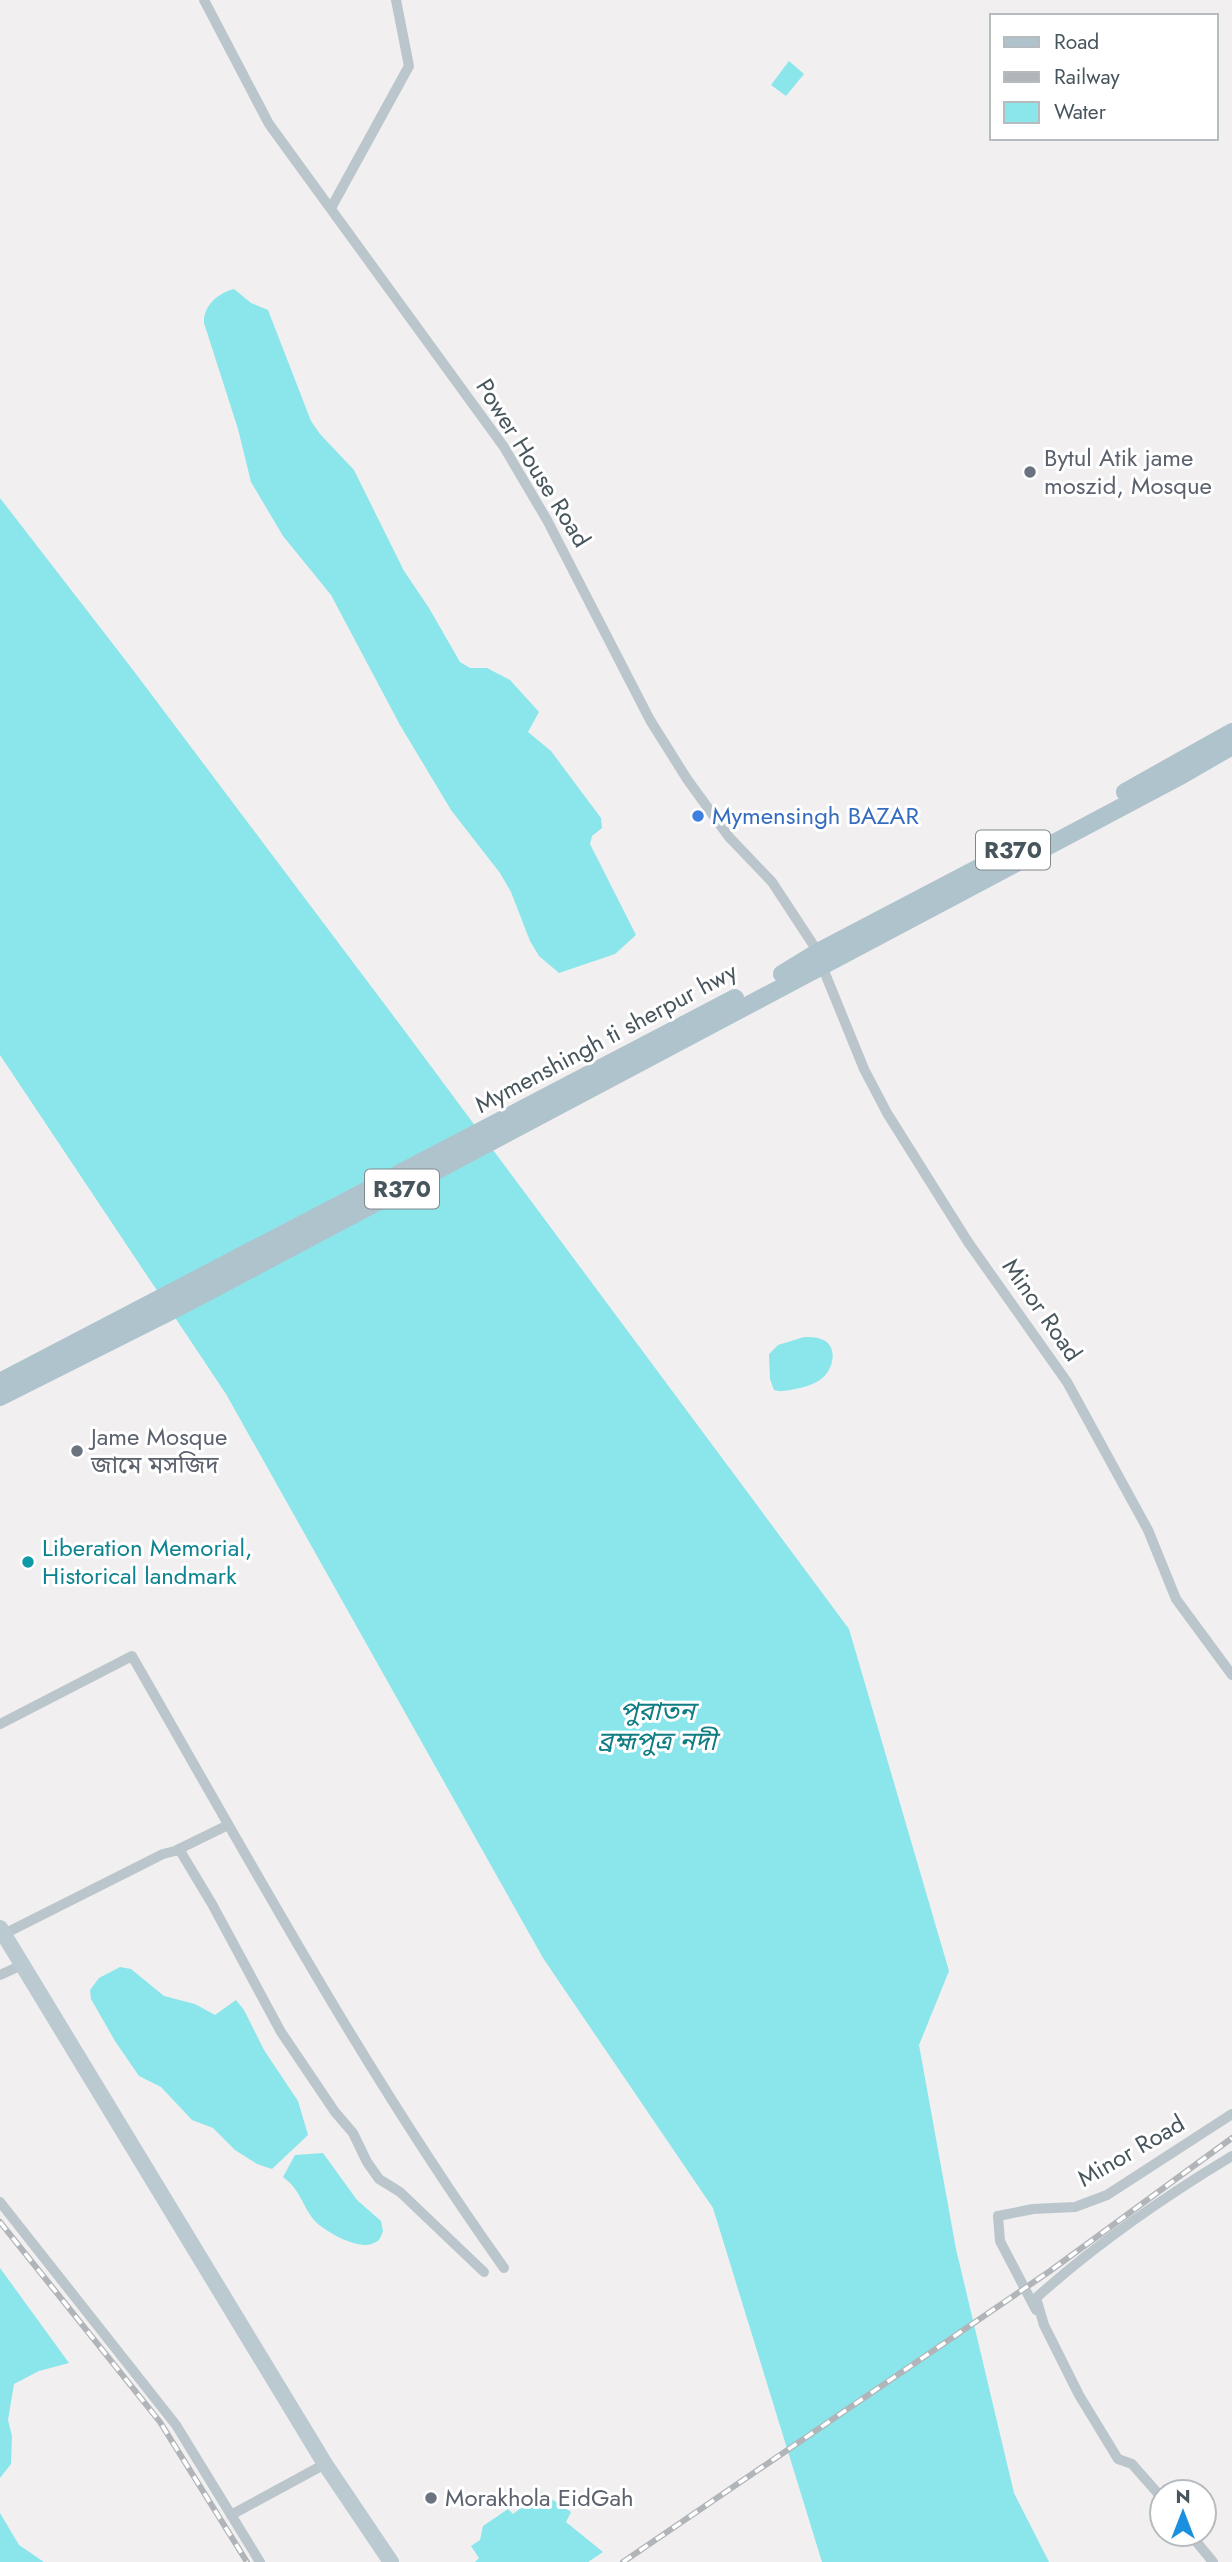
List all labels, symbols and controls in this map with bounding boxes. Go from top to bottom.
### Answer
legend [990,14,1218,140]
text: Road [1054,27,1099,57]
text: Railway [1054,62,1120,92]
text: Water [1054,97,1107,127]
street label: Power House Road [467,372,599,554]
place label: Bytul Atik jame moszid, Mosque [1044,440,1212,503]
marker: Bytul Atik jame moszid, Mosque [1022,464,1038,480]
place label: Mymensingh BAZAR [712,798,919,833]
marker: Mymensingh BAZAR [690,808,706,824]
road number: R370 [976,830,1050,870]
street label: Mymenshingh ti sherpur hwy [469,953,743,1122]
road number: R370 [365,1170,439,1208]
street label: Minor Road [994,1251,1091,1368]
place label: Jame Mosque জামে মসজিদ [88,1419,227,1482]
marker: Jame Mosque জামে মসজিদ [69,1443,85,1459]
place label: Liberation Memorial, Historical landmark [42,1530,252,1593]
marker: Liberation Memorial, Historical landmark [20,1554,36,1570]
water label: পুরাতন ব্রহ্মপুত্র নদী [598,1692,721,1760]
street label: Minor Road [1071,2106,1191,2195]
north arrow [1148,2478,1218,2548]
place label: Morakhola EidGah [445,2480,634,2515]
text: N [1175,2483,1191,2510]
marker: Morakhola EidGah [423,2490,439,2506]

